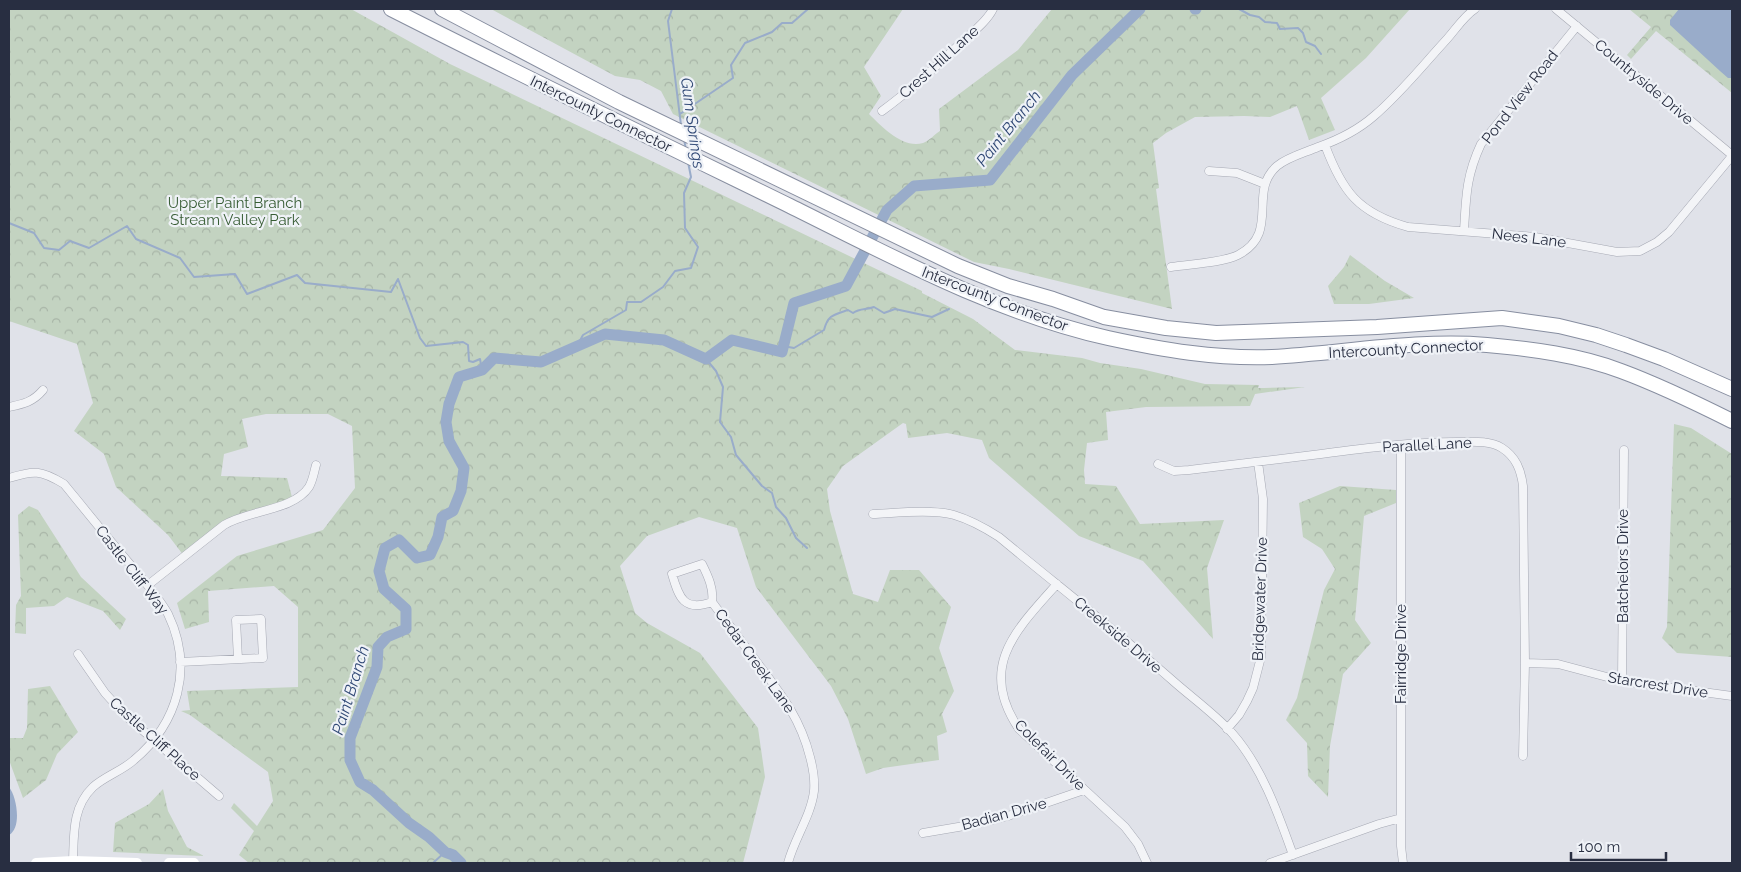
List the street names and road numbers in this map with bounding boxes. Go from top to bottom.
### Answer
street label: Crest Hill Lane [896,22,983,102]
street label: Countryside Drive [1591,35,1697,129]
street label: Pond View Road [1478,47,1562,147]
street label: Intercounty Connector [527,72,675,156]
street label: Nees Lane [1491,225,1567,252]
street label: Intercounty Connector [919,263,1071,335]
street label: Intercounty Connector [1328,336,1485,362]
street label: Parallel Lane [1382,434,1472,456]
street label: Batchelors Drive [1614,509,1632,623]
street label: Castle Cliff Way [92,522,172,618]
street label: Bridgewater Drive [1249,537,1271,661]
street label: Creekside Drive [1070,593,1166,677]
street label: Fairridge Drive [1392,604,1410,704]
street label: Cedar Creek Lane [711,605,799,717]
street label: Starcrest Drive [1607,668,1710,702]
street label: Castle Cliff Place [106,694,204,785]
street label: Colefair Drive [1011,716,1089,794]
street label: Badian Drive [960,794,1049,834]

